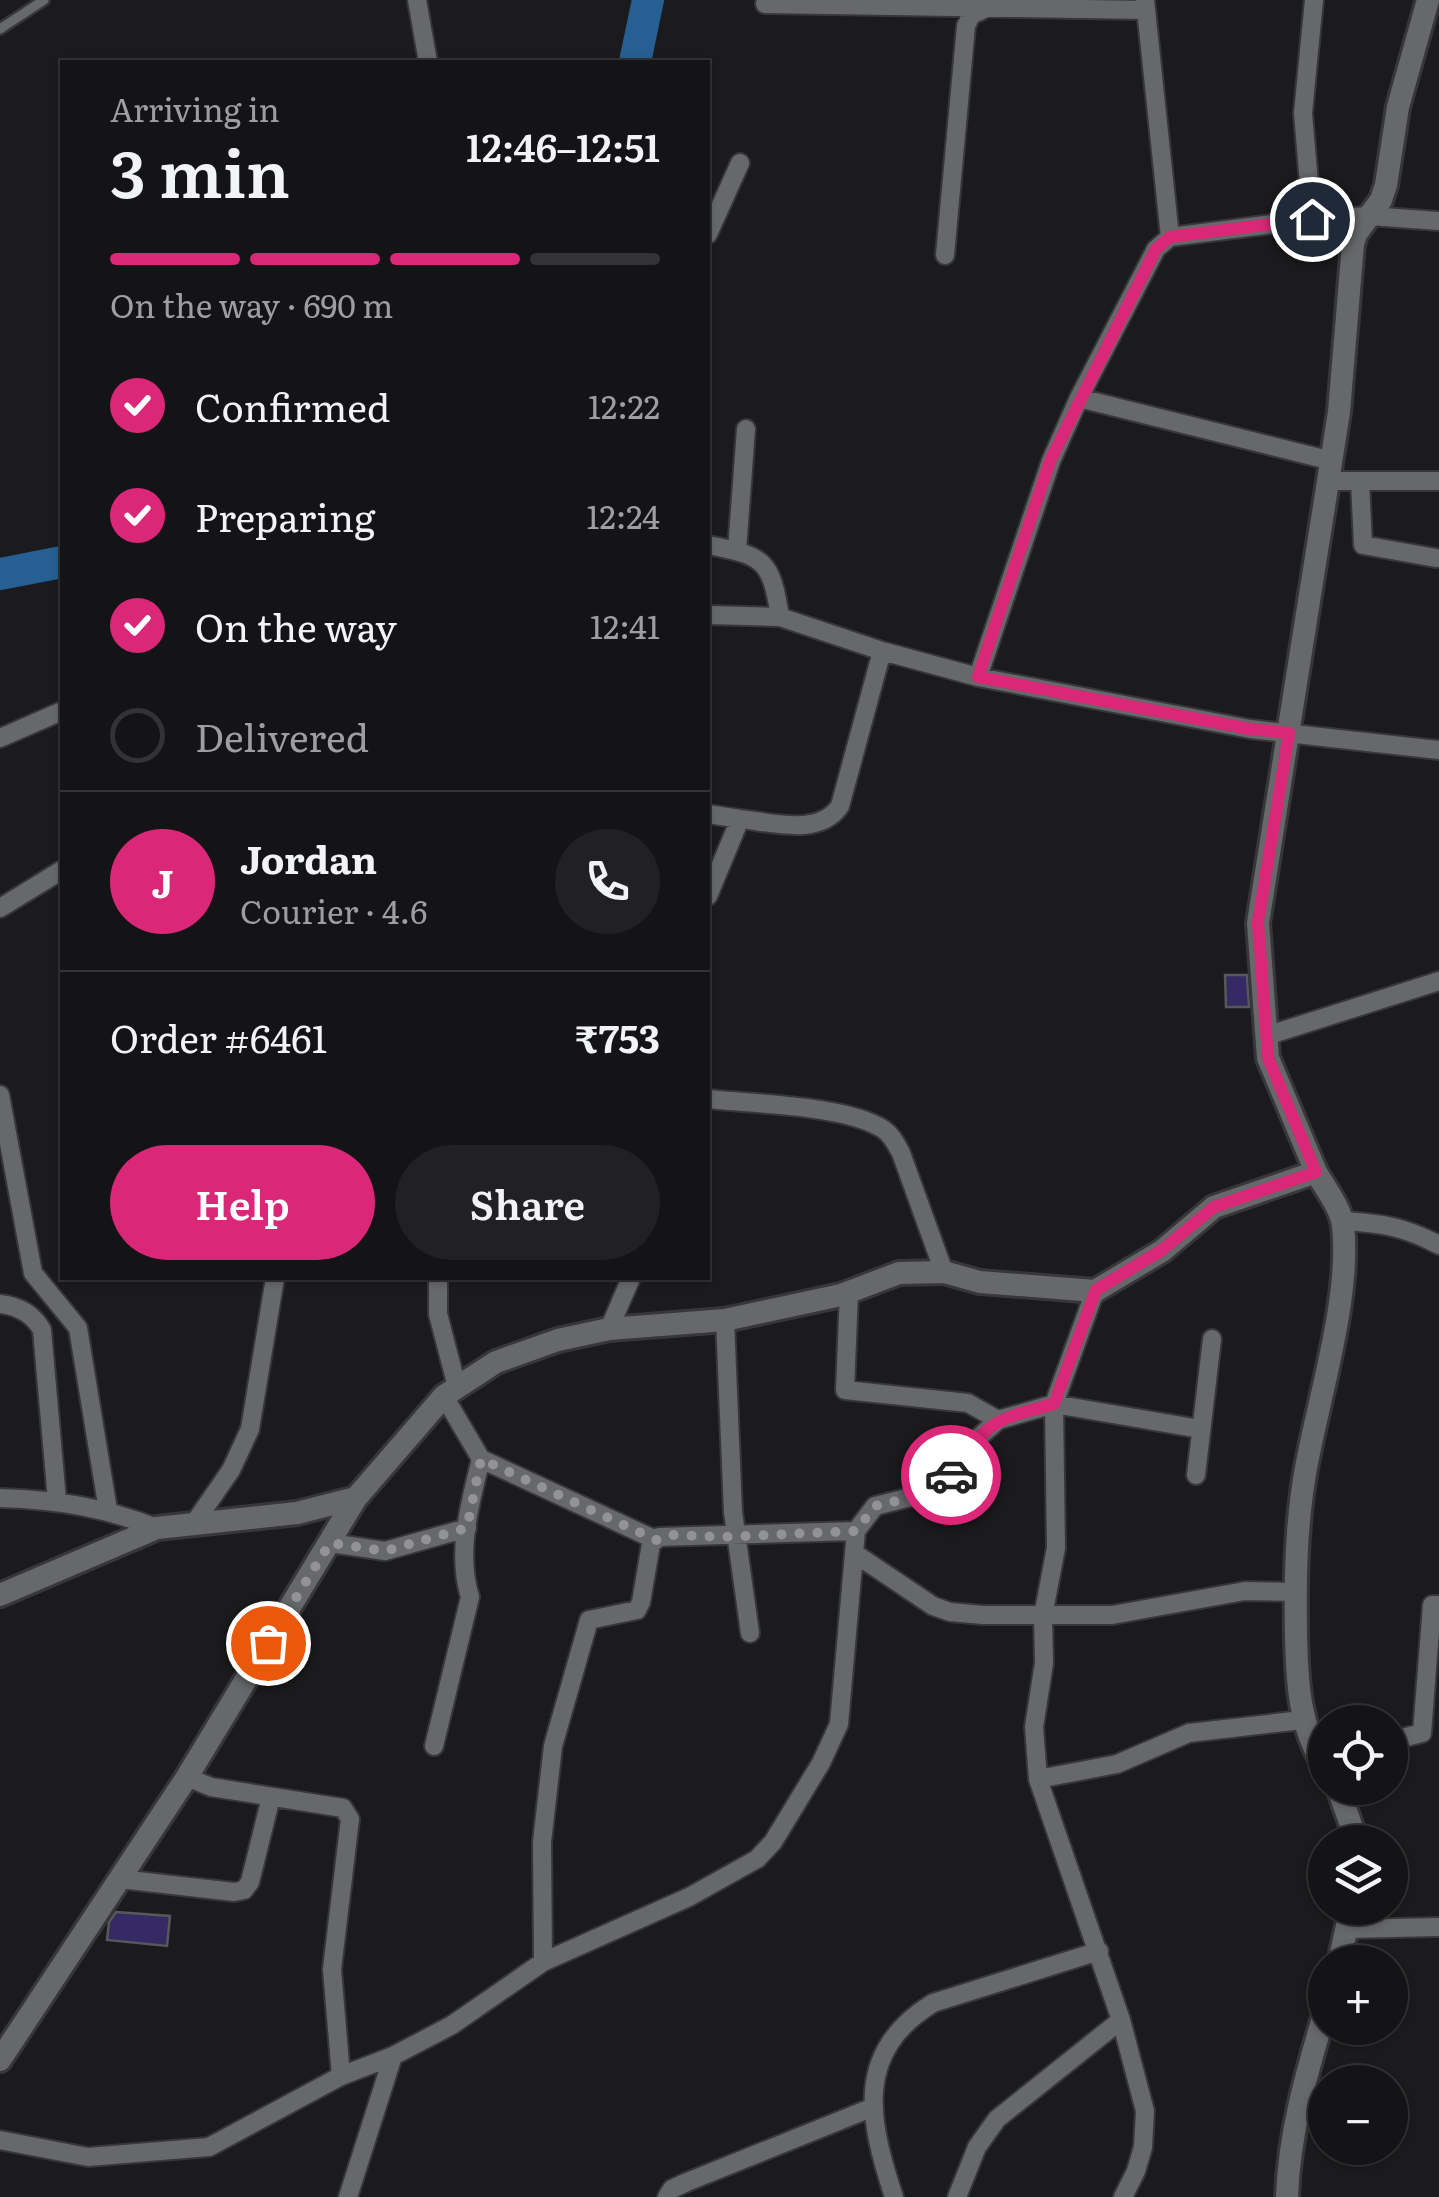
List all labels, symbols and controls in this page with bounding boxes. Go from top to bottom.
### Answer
text: Arriving in [110,84,280,132]
text: 12:46–12:51 [466,117,660,174]
text: 3 min [110,121,290,218]
pin [1270,177,1355,262]
icon: home [1285,192,1340,247]
text: On the way · 690 m [110,280,393,328]
text: Confirmed [195,377,390,434]
icon: check [110,378,165,433]
text: 12:22 [588,381,660,429]
text: Preparing [195,487,375,544]
icon: check [110,488,165,543]
text: 12:24 [587,491,660,539]
text: On the way [195,597,397,654]
icon: check [110,598,165,653]
text: 12:41 [590,601,660,649]
text: Delivered [195,707,369,764]
text: Jordan [240,829,377,886]
button: phone [555,829,660,934]
text: J [152,853,173,910]
text: Courier · 4.6 [240,886,427,934]
text: Order #6461 [110,1008,327,1065]
text: ₹753 [575,1008,660,1065]
button: Help [110,1145,375,1260]
button: Share [395,1145,660,1260]
courier [901,1425,1001,1525]
icon: car [924,1448,979,1503]
pin [226,1601,311,1686]
icon: bag [241,1616,296,1671]
map controls [1308,1705,1408,2165]
button: locate [1308,1705,1408,1805]
button: layers [1308,1825,1408,1925]
button: + [1308,1945,1408,2045]
button: − [1308,2065,1408,2165]

